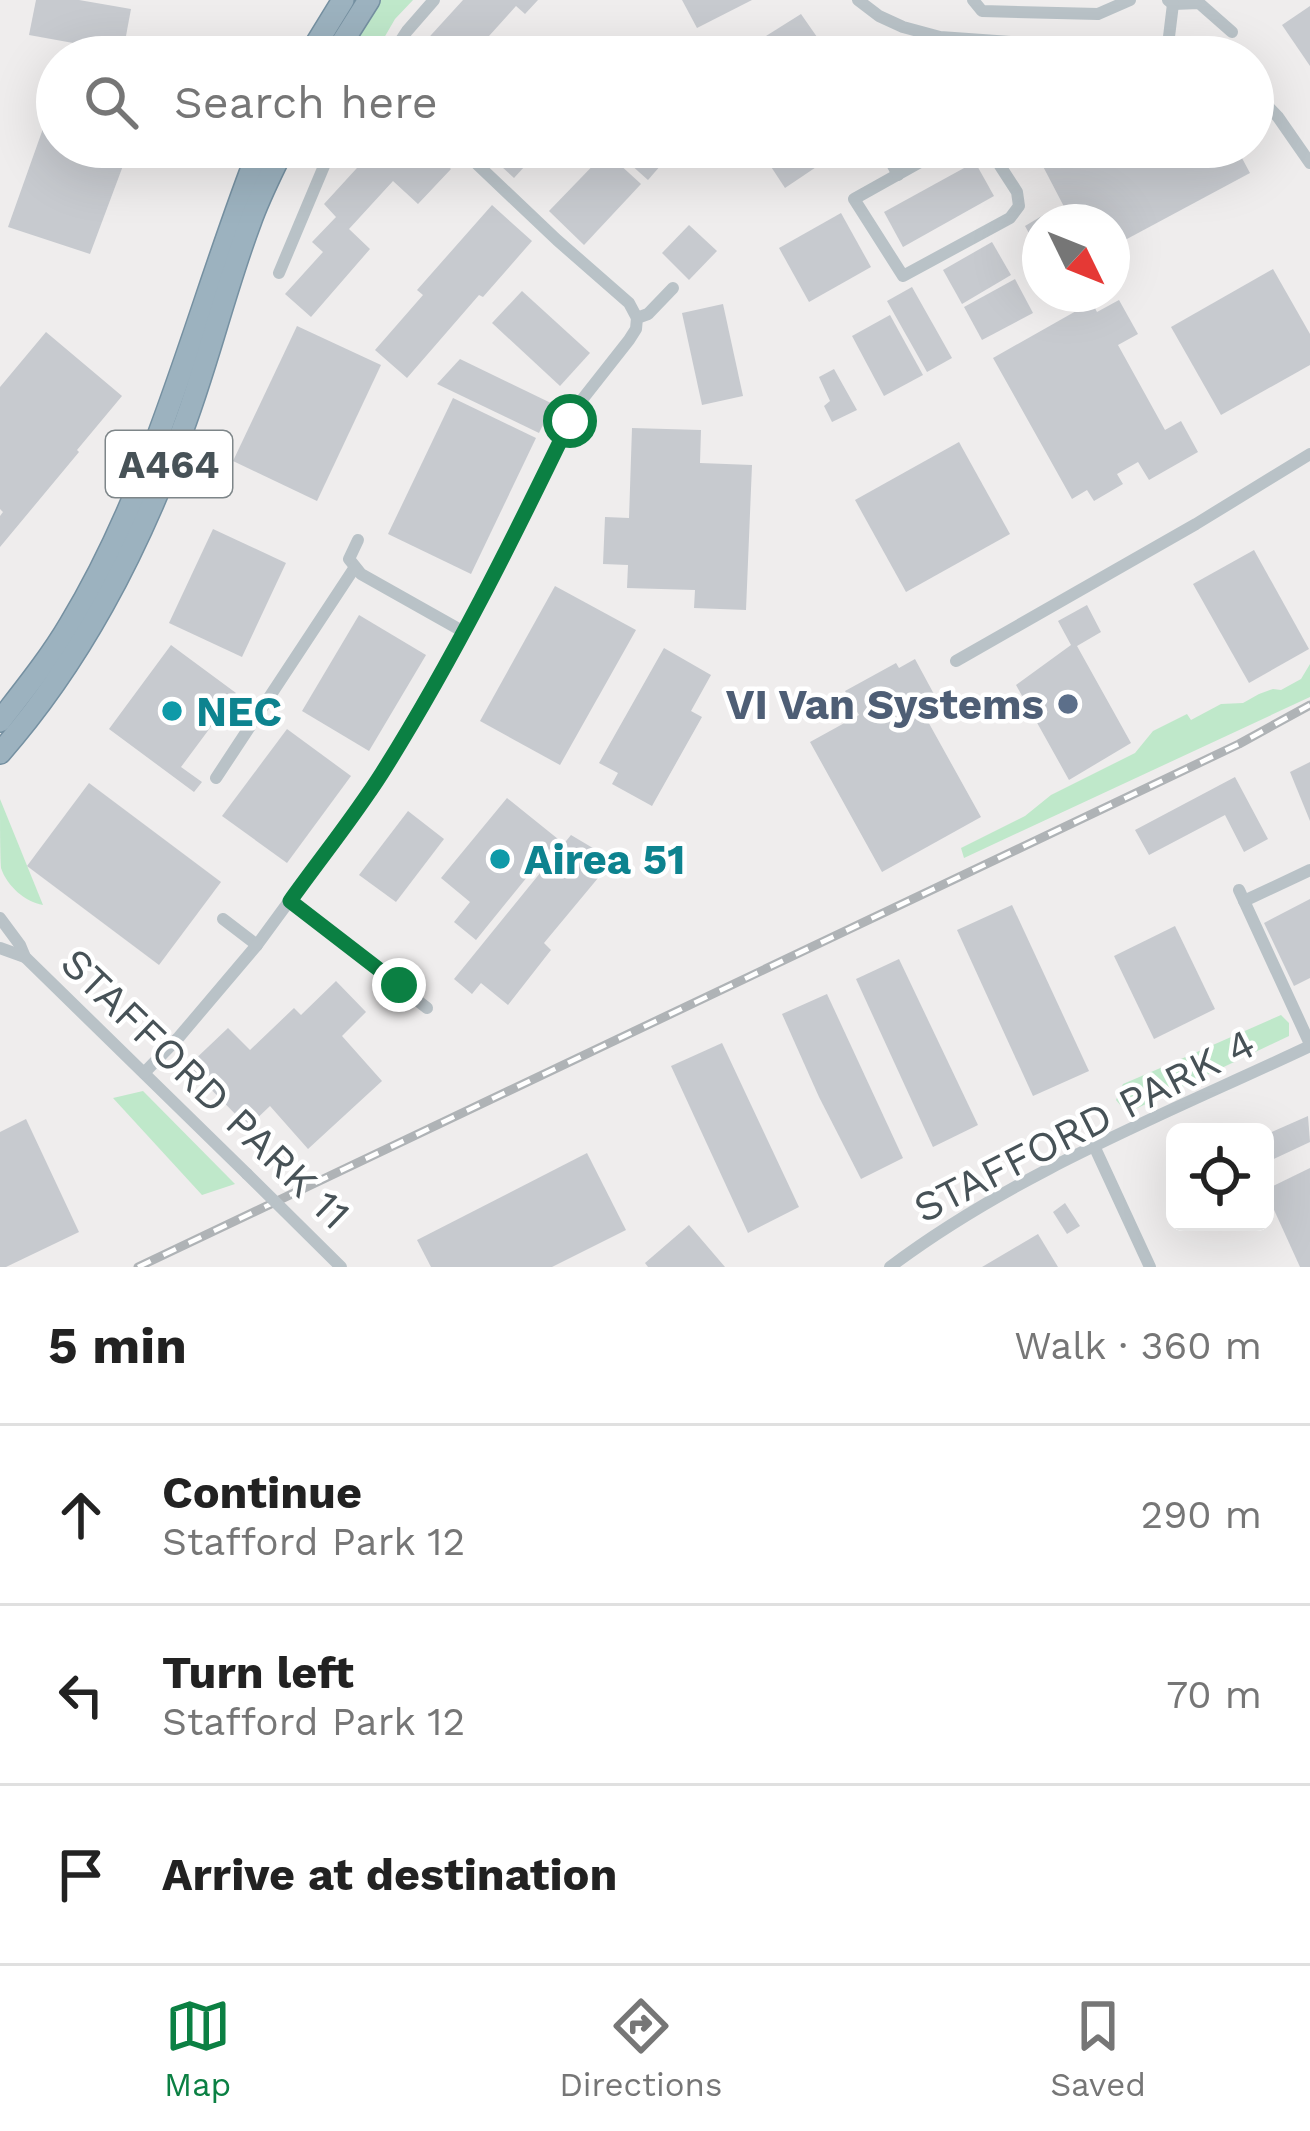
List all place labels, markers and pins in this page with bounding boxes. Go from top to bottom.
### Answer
place label: VI Van Systems [726,680,1044,729]
place label: NEC [196,687,282,736]
marker: VI Van Systems [1055,691,1081,717]
marker: NEC [159,698,185,724]
place label: Airea 51 [524,835,685,884]
marker: Airea 51 [487,846,513,872]

